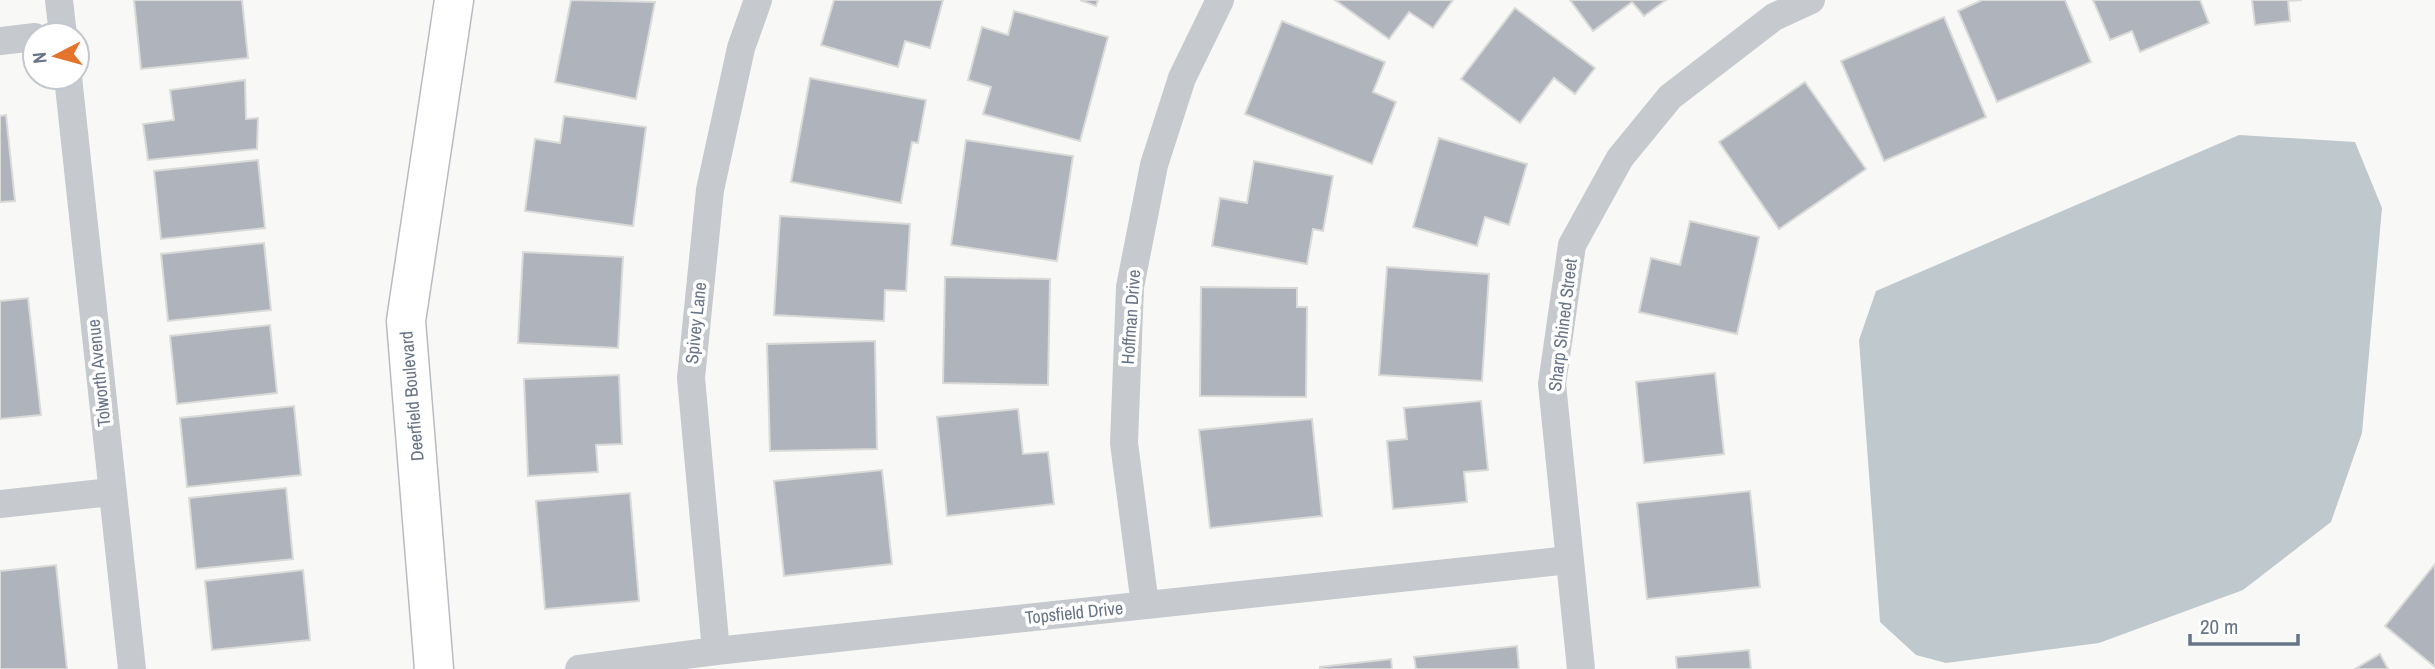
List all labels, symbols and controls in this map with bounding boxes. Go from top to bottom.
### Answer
north arrow [21,21,91,91]
text: N [26,51,53,65]
street label: Sharp Shined Street [1542,257,1583,393]
street label: Hoffman Drive [1115,269,1146,365]
street label: Spivey Lane [679,281,712,365]
street label: Tolworth Avenue [80,318,117,428]
street label: Deerfield Boulevard [393,330,430,462]
street label: Topsfield Drive [1024,595,1124,630]
scale bar [2190,602,2298,646]
text: 20 m [2200,612,2238,641]

